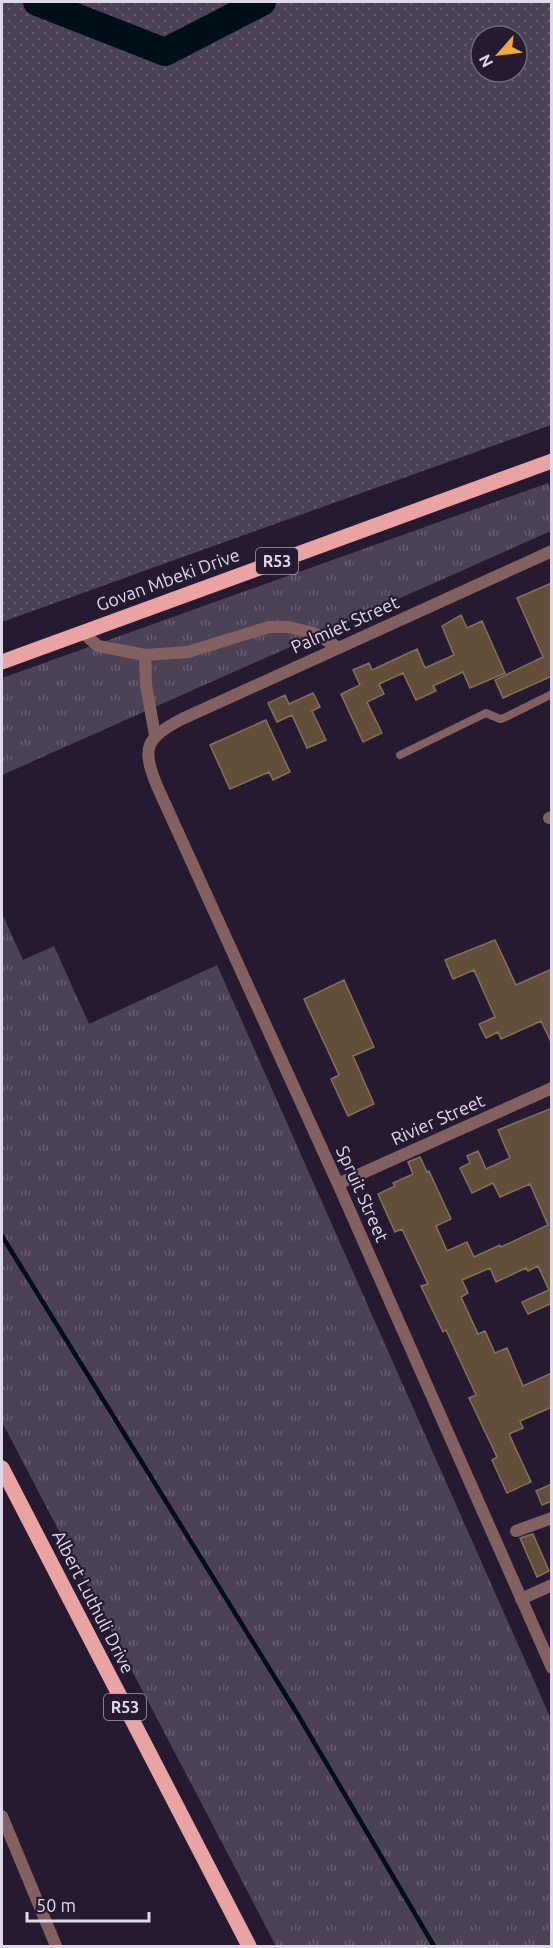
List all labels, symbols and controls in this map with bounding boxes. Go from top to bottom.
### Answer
north arrow [469,24,529,84]
text: N [475,52,497,71]
street label: Govan Mbeki Drive [93,544,242,614]
road number: R53 [256,548,298,574]
street label: Palmiet Street [288,591,402,657]
street label: Rivier Street [388,1090,487,1149]
street label: Spruit Street [333,1143,393,1245]
street label: Albert Luthuli Drive [49,1527,139,1676]
road number: R53 [104,1694,146,1720]
scale bar [27,1885,148,1923]
text: 50 m [36,1895,76,1915]

